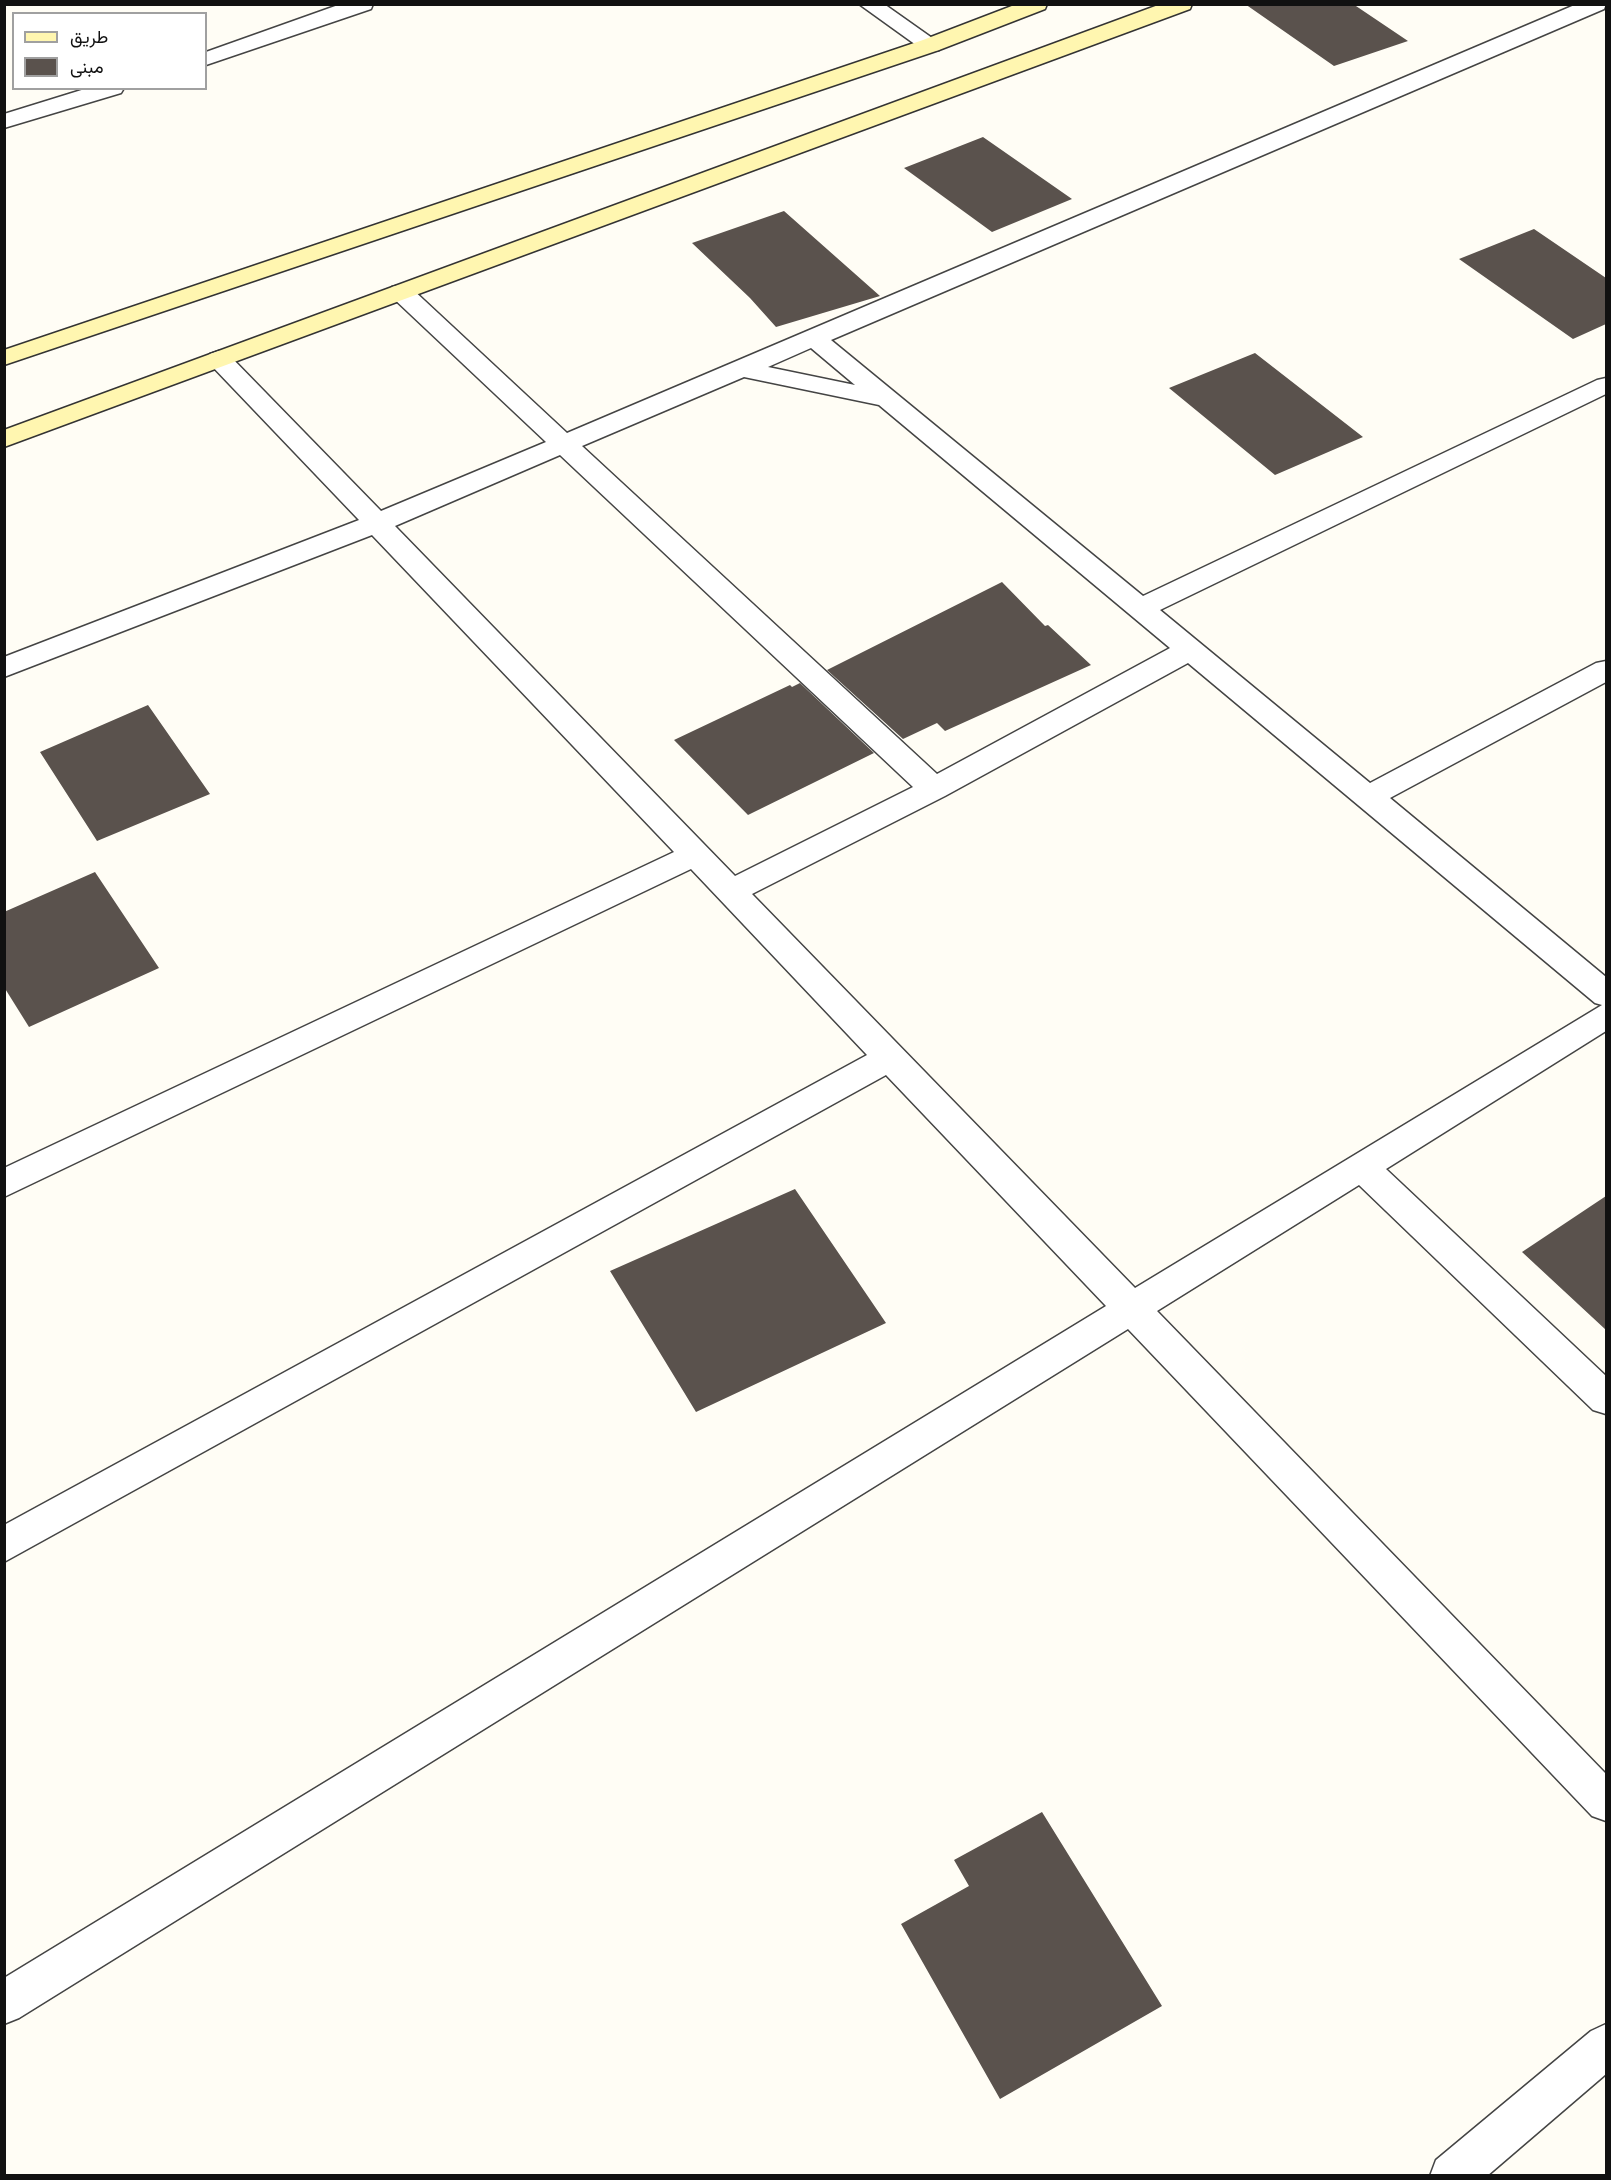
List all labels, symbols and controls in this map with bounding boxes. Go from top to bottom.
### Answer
legend [12,12,207,90]
text: طريق [70,22,108,49]
text: مبنى [70,52,104,79]

